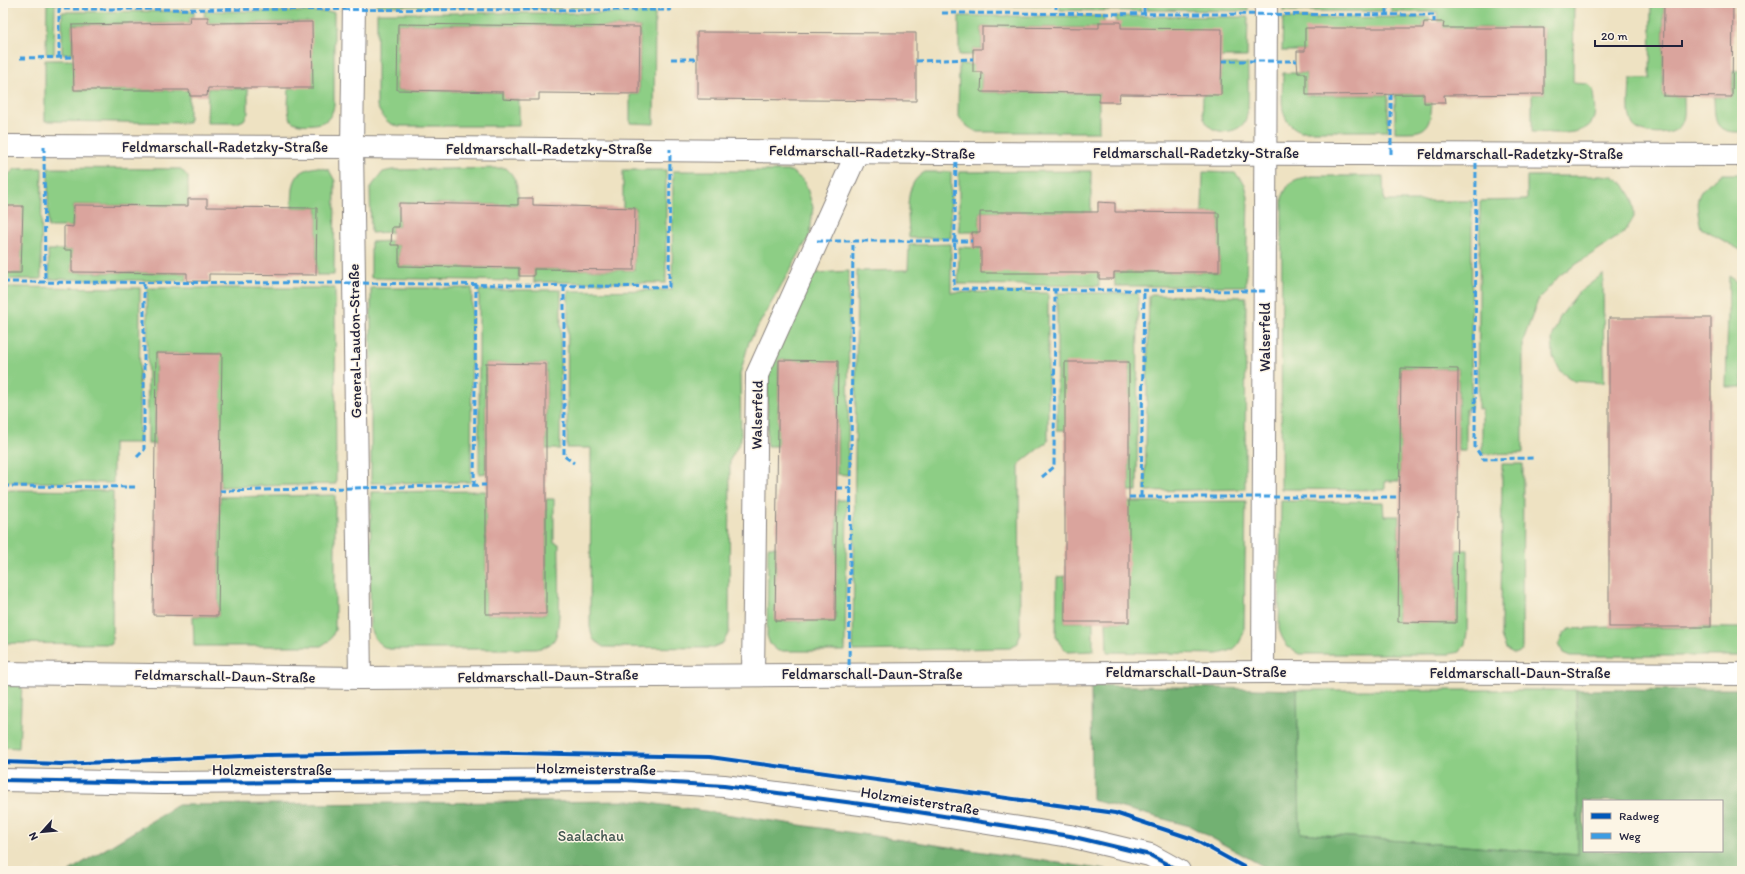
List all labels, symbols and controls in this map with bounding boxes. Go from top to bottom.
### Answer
scale bar [1595,22,1682,48]
text: 20 m [1601,29,1628,43]
street label: Feldmarschall-Radetzky-Straße [122,138,328,156]
street label: Feldmarschall-Radetzky-Straße [446,140,652,158]
street label: Feldmarschall-Radetzky-Straße [769,141,975,163]
street label: Feldmarschall-Radetzky-Straße [1093,144,1299,162]
street label: Feldmarschall-Radetzky-Straße [1417,145,1623,163]
street label: General-Laudon-Straße [345,264,365,418]
street label: Walserfeld [1256,302,1274,372]
street label: Walserfeld [747,380,767,450]
street label: Feldmarschall-Daun-Straße [1105,663,1287,681]
street label: Feldmarschall-Daun-Straße [1429,664,1611,682]
street label: Feldmarschall-Daun-Straße [134,665,316,687]
street label: Feldmarschall-Daun-Straße [457,665,639,687]
street label: Feldmarschall-Daun-Straße [781,665,963,683]
street label: Holzmeisterstraße [536,759,656,779]
street label: Holzmeisterstraße [212,761,332,779]
street label: Holzmeisterstraße [859,783,981,819]
legend [1583,800,1723,852]
text: Radweg [1619,809,1660,823]
north arrow [22,812,62,852]
park label: Saalachau [558,827,624,845]
text: Weg [1619,829,1642,843]
text: N [26,830,41,843]

